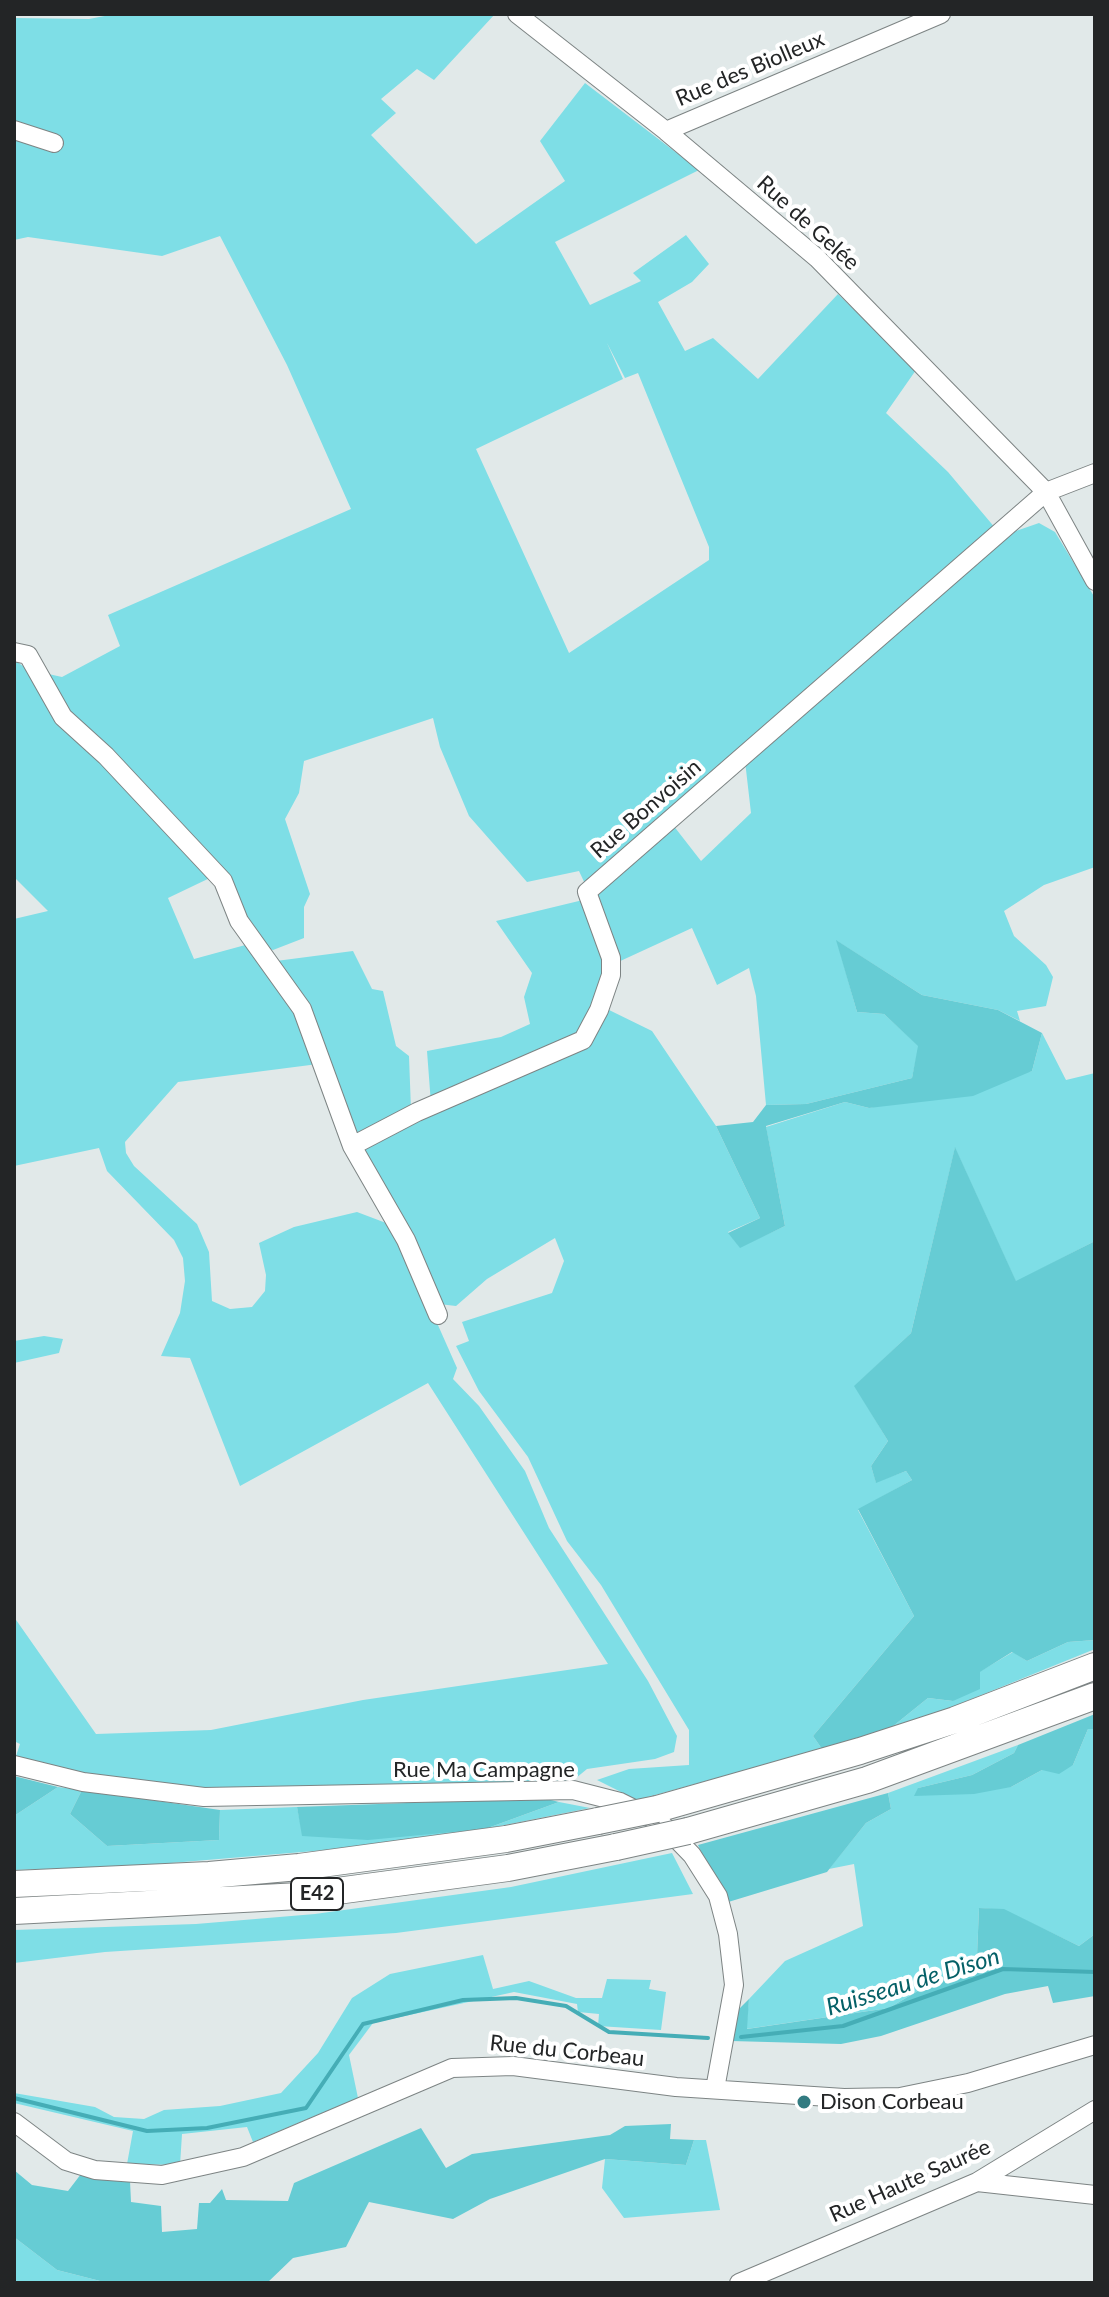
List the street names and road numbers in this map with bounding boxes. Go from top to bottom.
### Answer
street label: Rue des Biolleux [672,26,828,112]
street label: Rue de Gelée [751,170,865,276]
street label: Rue Bonvoisin [586,754,706,864]
street label: Rue Ma Campagne [393,1757,575,1783]
road number: E42 [291,1878,343,1910]
street label: Rue du Corbeau [488,2030,646,2072]
street label: Rue Haute Saurée [825,2134,995,2228]

